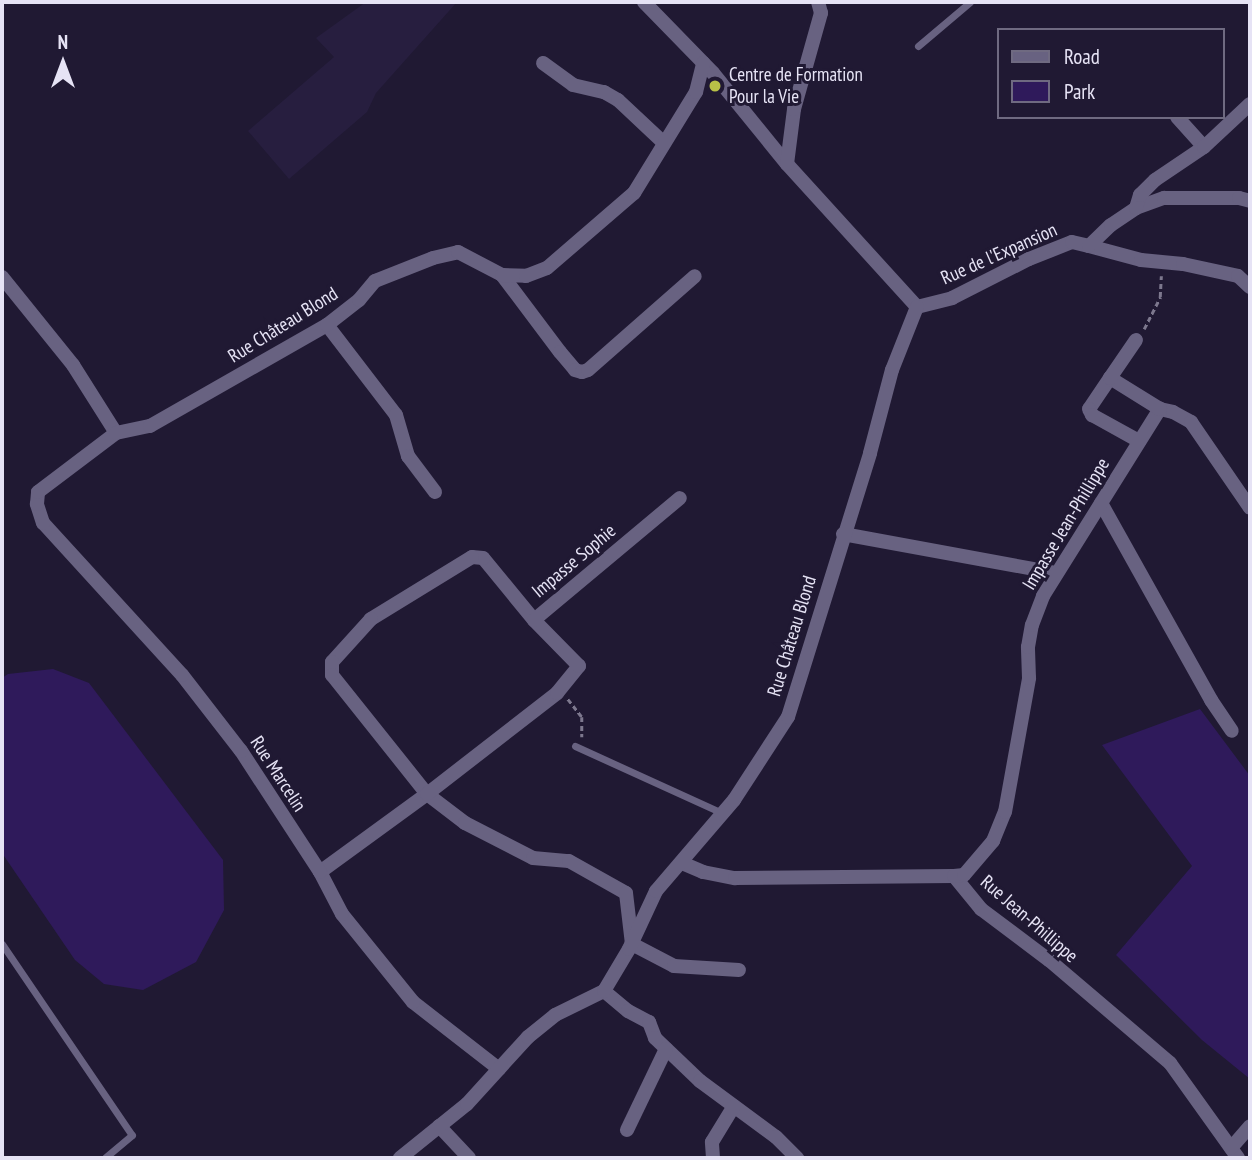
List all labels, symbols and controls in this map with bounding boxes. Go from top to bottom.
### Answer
north arrow [28,28,98,98]
legend [996,28,1224,119]
text: N [58,30,68,54]
text: Road [1064,43,1100,70]
place label: Centre de Formation Pour la Vie [729,64,863,108]
marker: Centre de Formation Pour la Vie [707,78,723,94]
text: Park [1064,78,1095,105]
street label: Rue de l'Expansion [938,218,1060,290]
street label: Rue Château Blond [224,282,342,368]
street label: Impasse Jean-Phillippe [1018,454,1114,594]
street label: Impasse Sophie [527,519,621,603]
street label: Rue Château Blond [763,573,821,699]
street label: Rue Marcelin [245,732,311,816]
street label: Rue Jean-Phillippe [976,871,1082,967]

